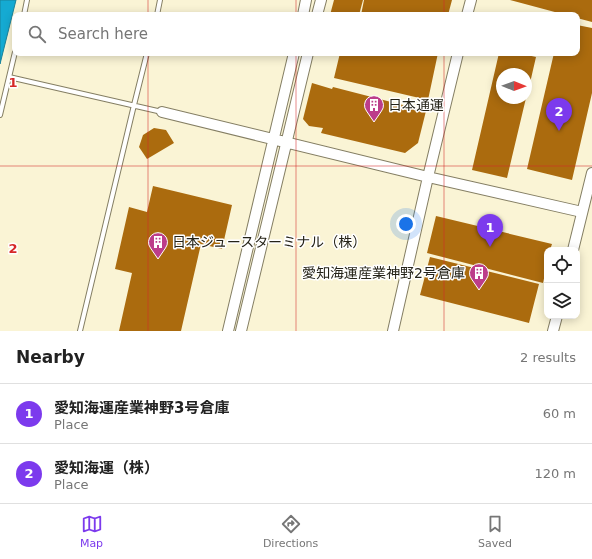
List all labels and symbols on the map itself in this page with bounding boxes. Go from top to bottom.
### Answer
north arrow [496,68,532,104]
text: 1 [8,75,18,90]
building icon: 日本通運 [363,94,385,122]
place label: 日本通運 [388,97,444,113]
pin: 2 [546,98,572,131]
your location [396,214,416,234]
pin: 1 [477,214,503,247]
building icon: 日本ジュースターミナル（株） [147,231,169,259]
place label: 日本ジュースターミナル（株） [172,234,366,250]
text: 2 [8,241,18,256]
building icon: 愛知海運産業神野2号倉庫 [468,262,490,290]
place label: 愛知海運産業神野2号倉庫 [302,265,465,281]

